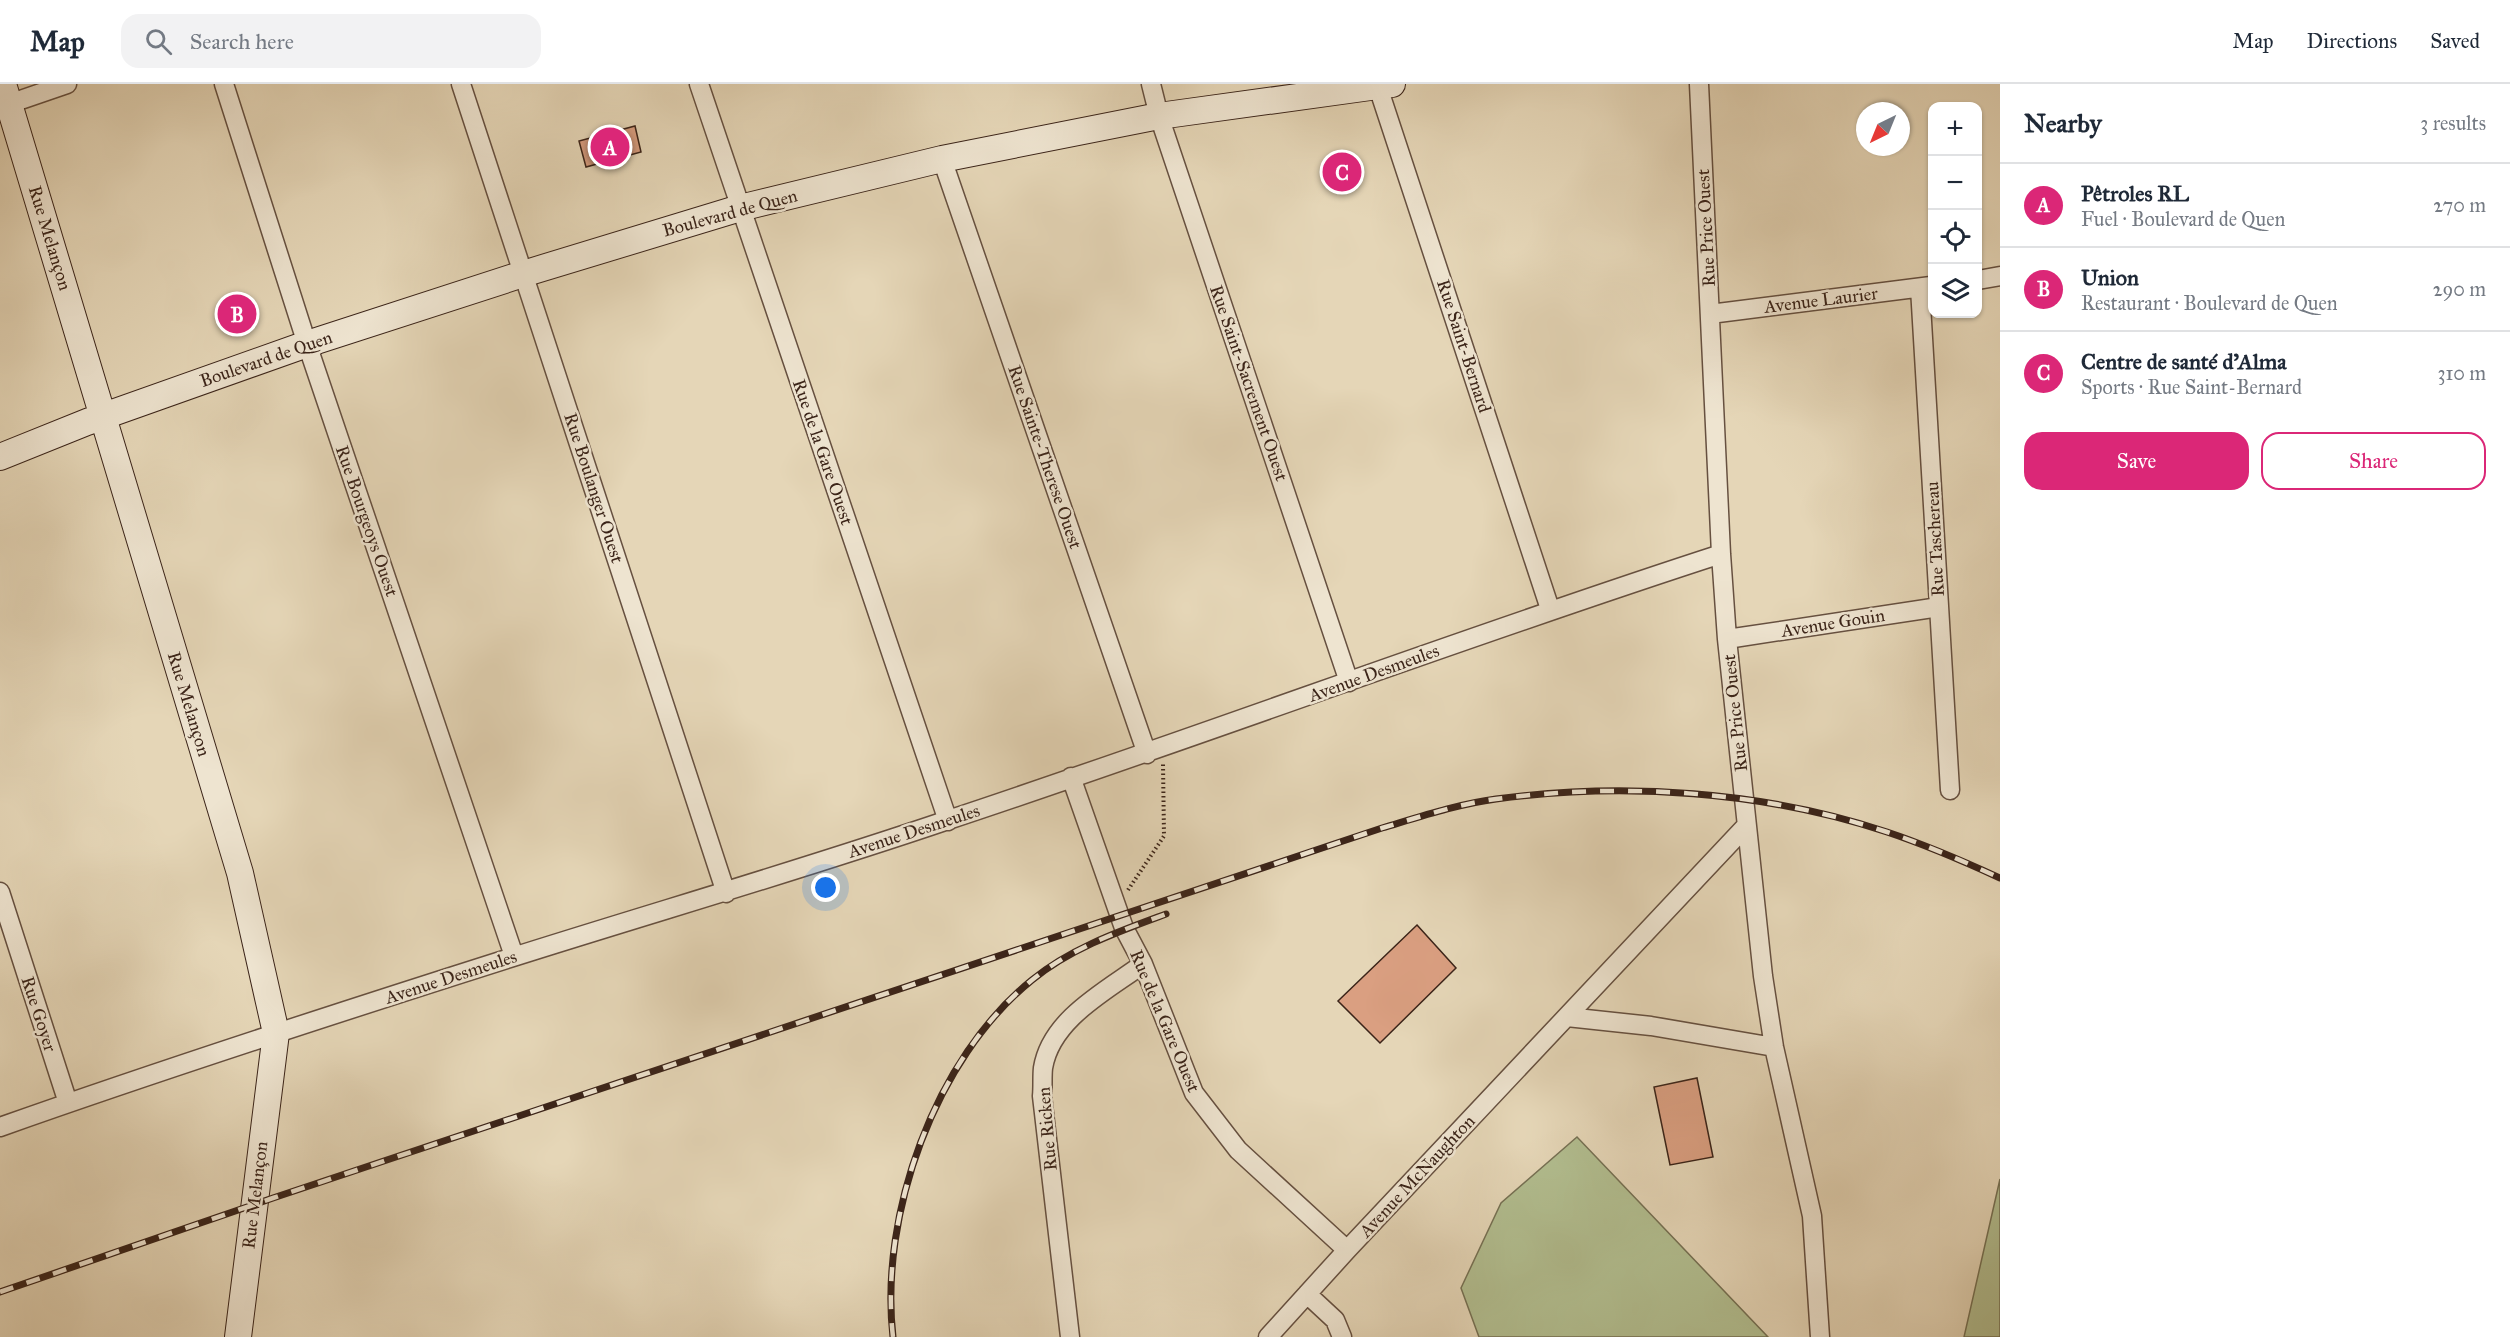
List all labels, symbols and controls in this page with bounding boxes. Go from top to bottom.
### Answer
search box [121,14,541,68]
text: Map [30,24,85,59]
icon: search [142,25,175,58]
text: Search here [190,28,294,55]
text: Map [2233,28,2274,54]
text: Directions [2307,28,2397,54]
text: Saved [2430,28,2480,54]
north arrow [1856,102,1910,156]
map controls [1928,102,1982,318]
button: + [1928,102,1982,156]
text: Nearby [2024,107,2102,139]
text: 3 results [2420,111,2486,135]
pin: A [590,124,630,170]
pin: C [1322,150,1362,194]
button: − [1928,156,1982,210]
street label: Rue Price Ouest [1692,168,1720,288]
text: Pêtroles RL [2081,180,2189,207]
street label: Rue Melançon [24,183,76,293]
street label: Boulevard de Quen [660,184,800,242]
text: A [2037,193,2050,217]
text: 270 m [2433,193,2486,217]
text: Fuel · Boulevard de Quen [2081,207,2285,231]
button: locate [1928,210,1982,264]
button: layers [1928,264,1982,318]
text: Union [2081,264,2139,291]
street label: Rue Saint-Bernard [1432,277,1496,415]
text: B [2037,277,2050,301]
text: 290 m [2433,277,2486,301]
street label: Rue Saint-Sacrement Ouest [1205,282,1293,484]
street label: Avenue Laurier [1762,282,1879,318]
text: Restaurant · Boulevard de Quen [2081,291,2338,315]
pin: B [218,292,256,336]
street label: Boulevard de Quen [197,326,335,392]
text: Centre de santé d'Alma [2081,348,2287,375]
text: C [2037,361,2050,385]
text: 310 m [2437,361,2486,385]
street label: Rue Sainte-Therese Ouest [1003,362,1087,552]
text: Sports · Rue Saint-Bernard [2081,375,2302,399]
street label: Rue de la Gare Ouest [788,376,858,528]
street label: Rue Boulanger Ouest [558,410,629,567]
button: Save [2024,432,2249,490]
button: Share [2261,432,2486,490]
street label: Rue Bourgeoys Ouest [330,442,403,600]
street label: Rue Taschereau [1921,480,1949,597]
street label: Avenue Gouin [1779,604,1887,642]
street label: Avenue Desmeules [1305,639,1442,707]
street label: Rue Melançon [163,649,215,759]
street label: Rue Price Ouest [1718,653,1752,773]
street label: Avenue Desmeules [844,799,983,863]
your location [811,873,840,902]
street label: Avenue Desmeules [381,945,520,1009]
street label: Rue de la Gare Ouest [1125,946,1205,1096]
street label: Rue Goyer [16,973,62,1055]
street label: Rue Ricken [1032,1086,1062,1172]
street label: Avenue McNaughton [1354,1110,1480,1243]
street label: Rue Melançon [237,1140,273,1250]

